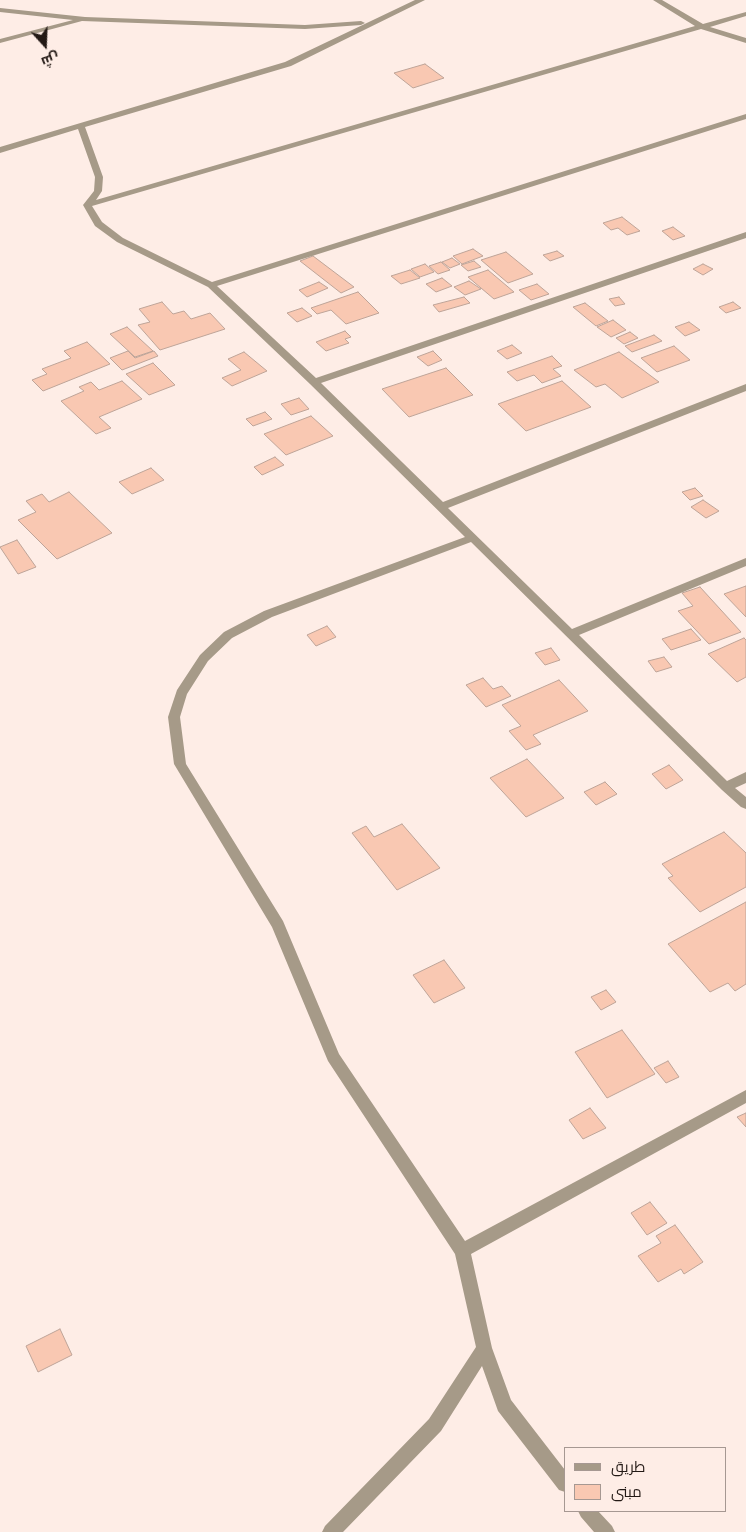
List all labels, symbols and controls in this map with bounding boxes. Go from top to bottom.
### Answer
north arrow [20,20,70,70]
text: ش [38,47,62,73]
legend [564,1447,726,1512]
text: طريق [611,1456,645,1479]
text: مبنى [611,1481,642,1504]

